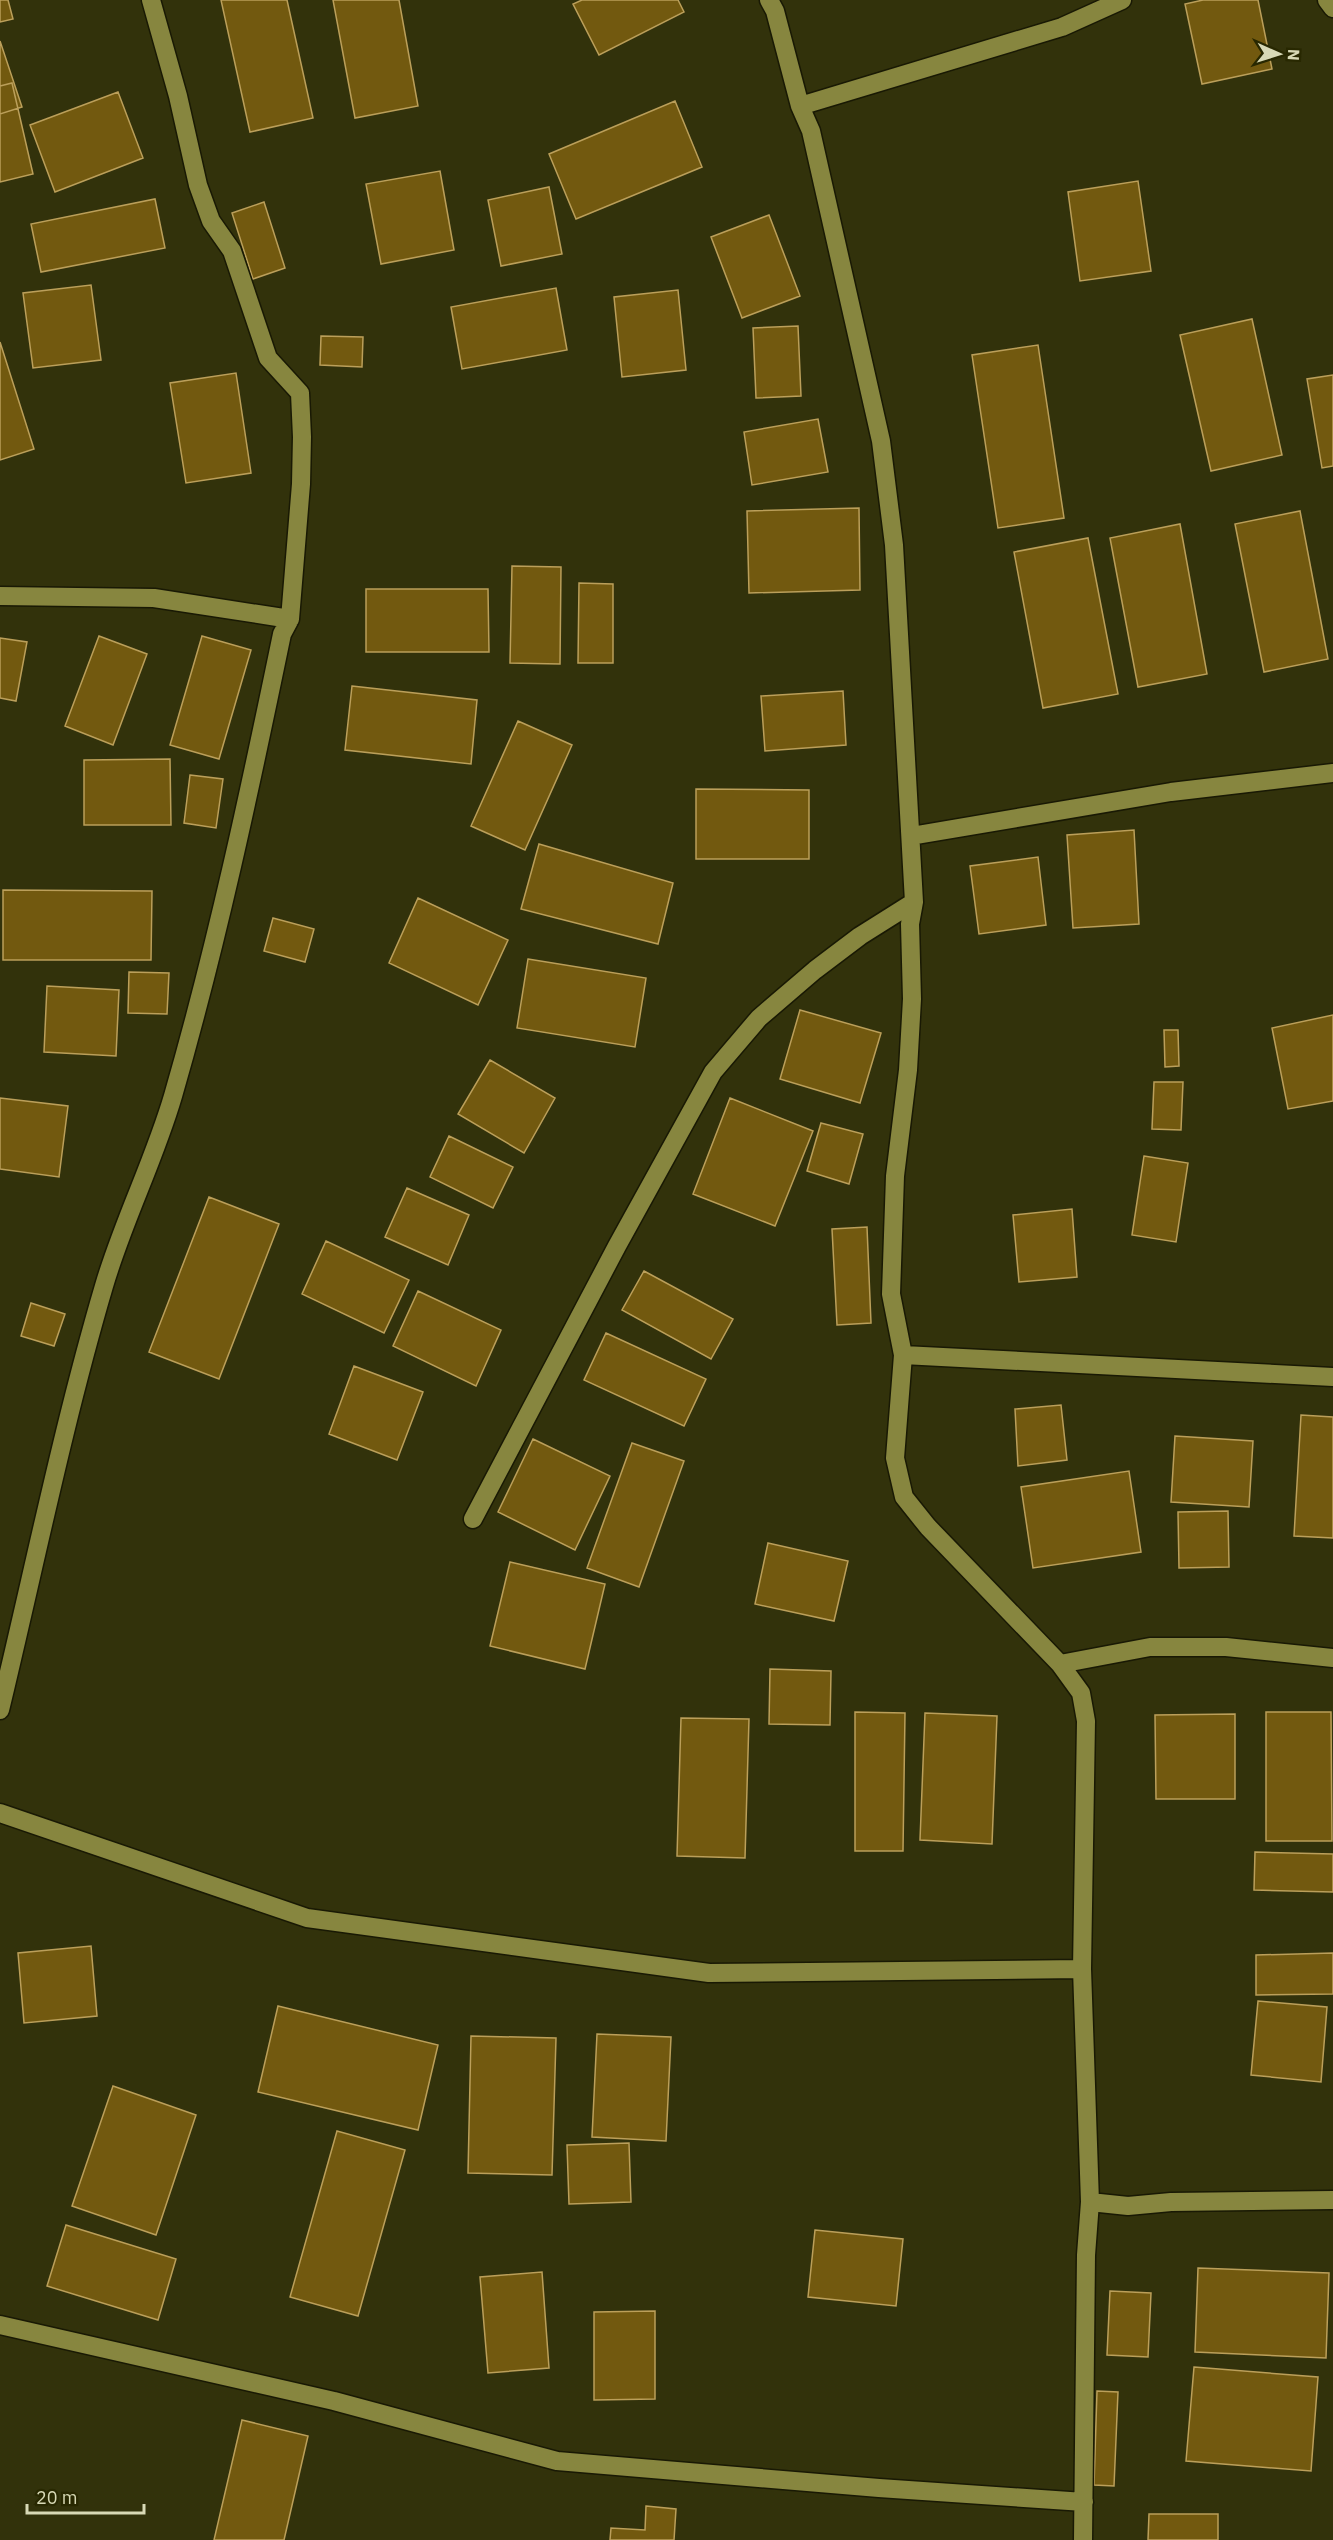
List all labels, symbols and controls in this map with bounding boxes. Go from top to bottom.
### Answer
north arrow [1249,24,1309,84]
text: N [1284,48,1304,61]
scale bar [27,2477,144,2515]
text: 20 m [36,2486,78,2509]

